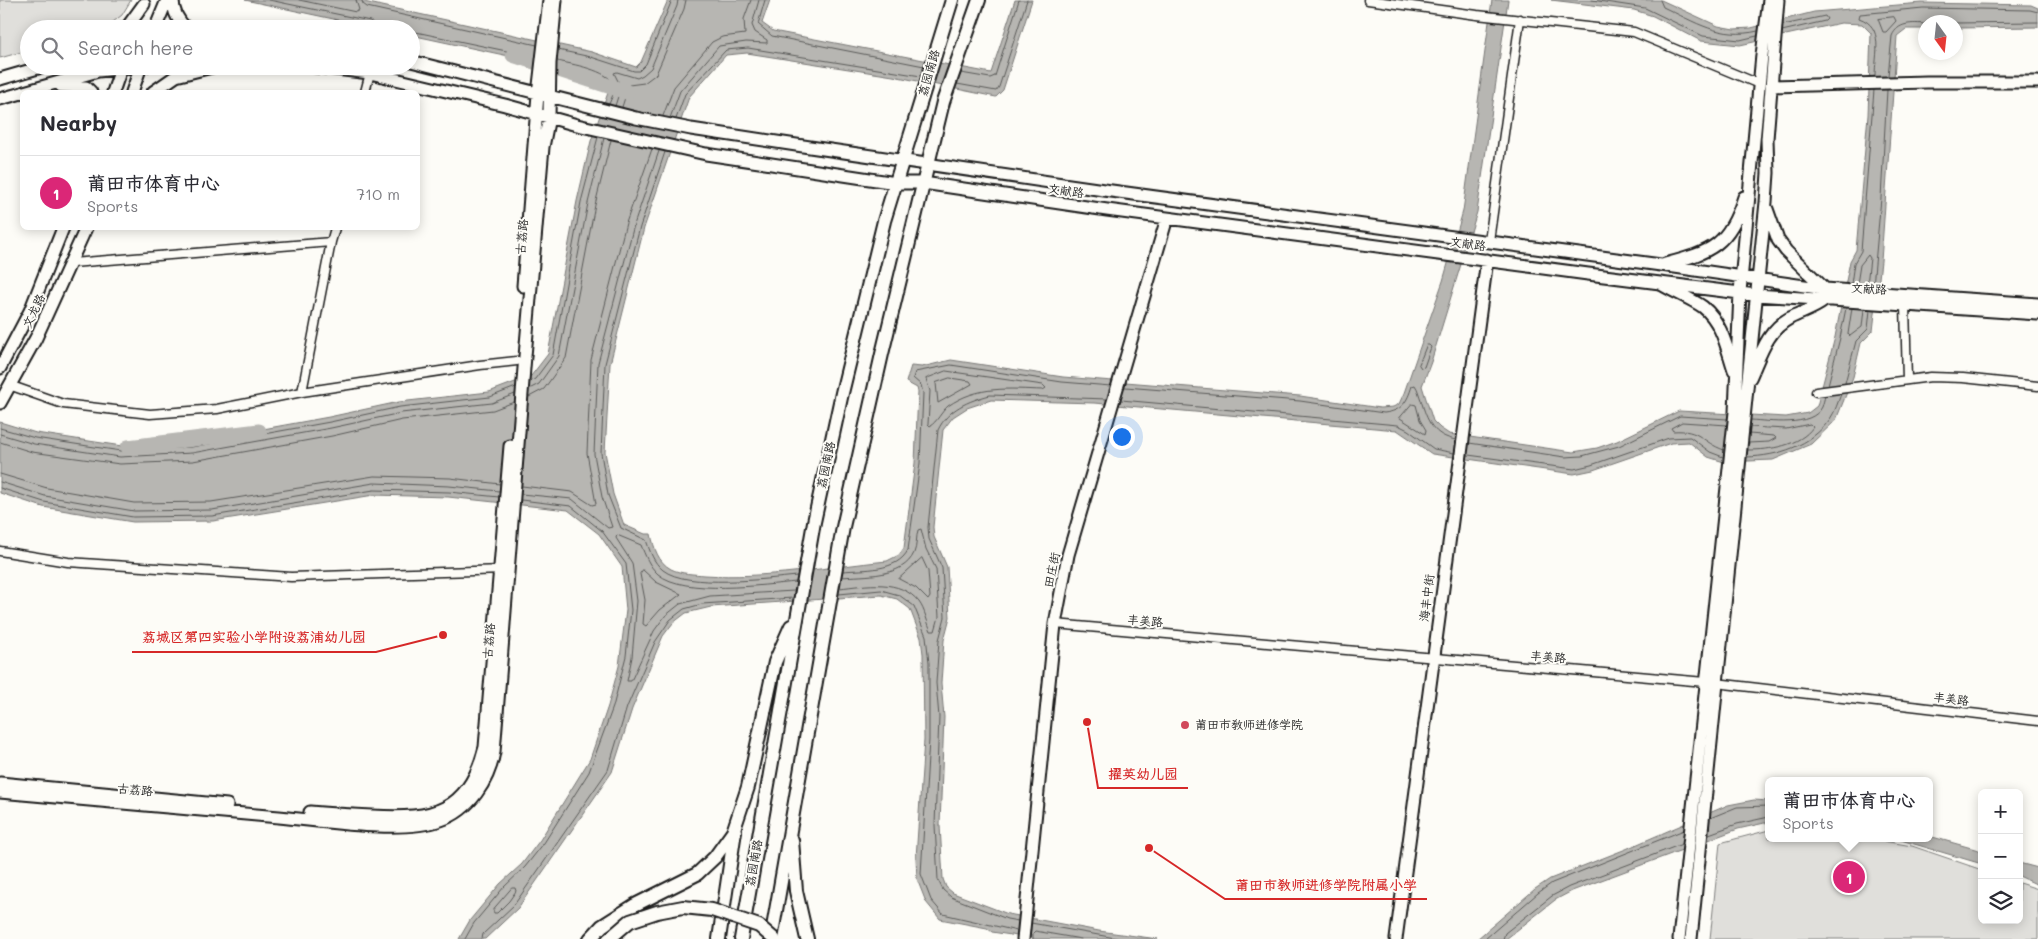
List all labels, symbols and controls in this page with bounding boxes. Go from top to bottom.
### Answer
north arrow [1918,15,1963,60]
search box [20,20,420,75]
icon: search [38,34,66,62]
text: Search here [78,35,194,60]
street label: 荔园南路 [914,47,942,98]
text: Nearby [40,109,117,136]
text: 莆田市体育中心 [87,170,220,195]
street label: 文献路 [1047,180,1085,200]
text: 1 [52,183,60,204]
text: 710 m [356,183,400,204]
text: Sports [87,195,138,216]
street label: 古荔路 [511,218,531,256]
street label: 文献路 [1449,233,1487,253]
street label: 文献路 [1851,279,1887,297]
street label: 文龙路 [18,291,48,330]
your location [1109,424,1135,450]
street label: 荔园南路 [812,440,838,490]
street label: 田庄街 [1039,551,1063,589]
street label: 海丰中街 [1415,573,1437,623]
street label: 丰美路 [1126,610,1164,630]
street label: 古荔路 [478,622,498,660]
callout: 荔城区第四实验小学附设荔浦幼儿园 [132,623,376,652]
text: 荔城区第四实验小学附设荔浦幼儿园 [142,627,366,646]
street label: 丰美路 [1529,646,1567,666]
street label: 丰美路 [1932,688,1970,708]
place label: 莆田市教师进修学院 [1195,716,1303,732]
marker: 莆田市教师进修学院 [1179,719,1191,731]
callout: 擢英幼儿园 [1098,759,1188,788]
text: 擢英幼儿园 [1108,764,1178,783]
popup [1765,777,1933,842]
street label: 古荔路 [116,779,154,799]
text: 莆田市体育中心 [1782,787,1916,812]
map controls [1978,789,2023,924]
button: + [1978,789,2023,834]
text: Sports [1782,812,1834,833]
button: − [1978,834,2023,879]
street label: 荔园南路 [741,838,765,888]
pin: 1 [1833,858,1865,896]
callout: 莆田市教师进修学院附属小学 [1225,870,1427,899]
text: 莆田市教师进修学院附属小学 [1235,875,1417,894]
button: layers [1978,879,2023,924]

